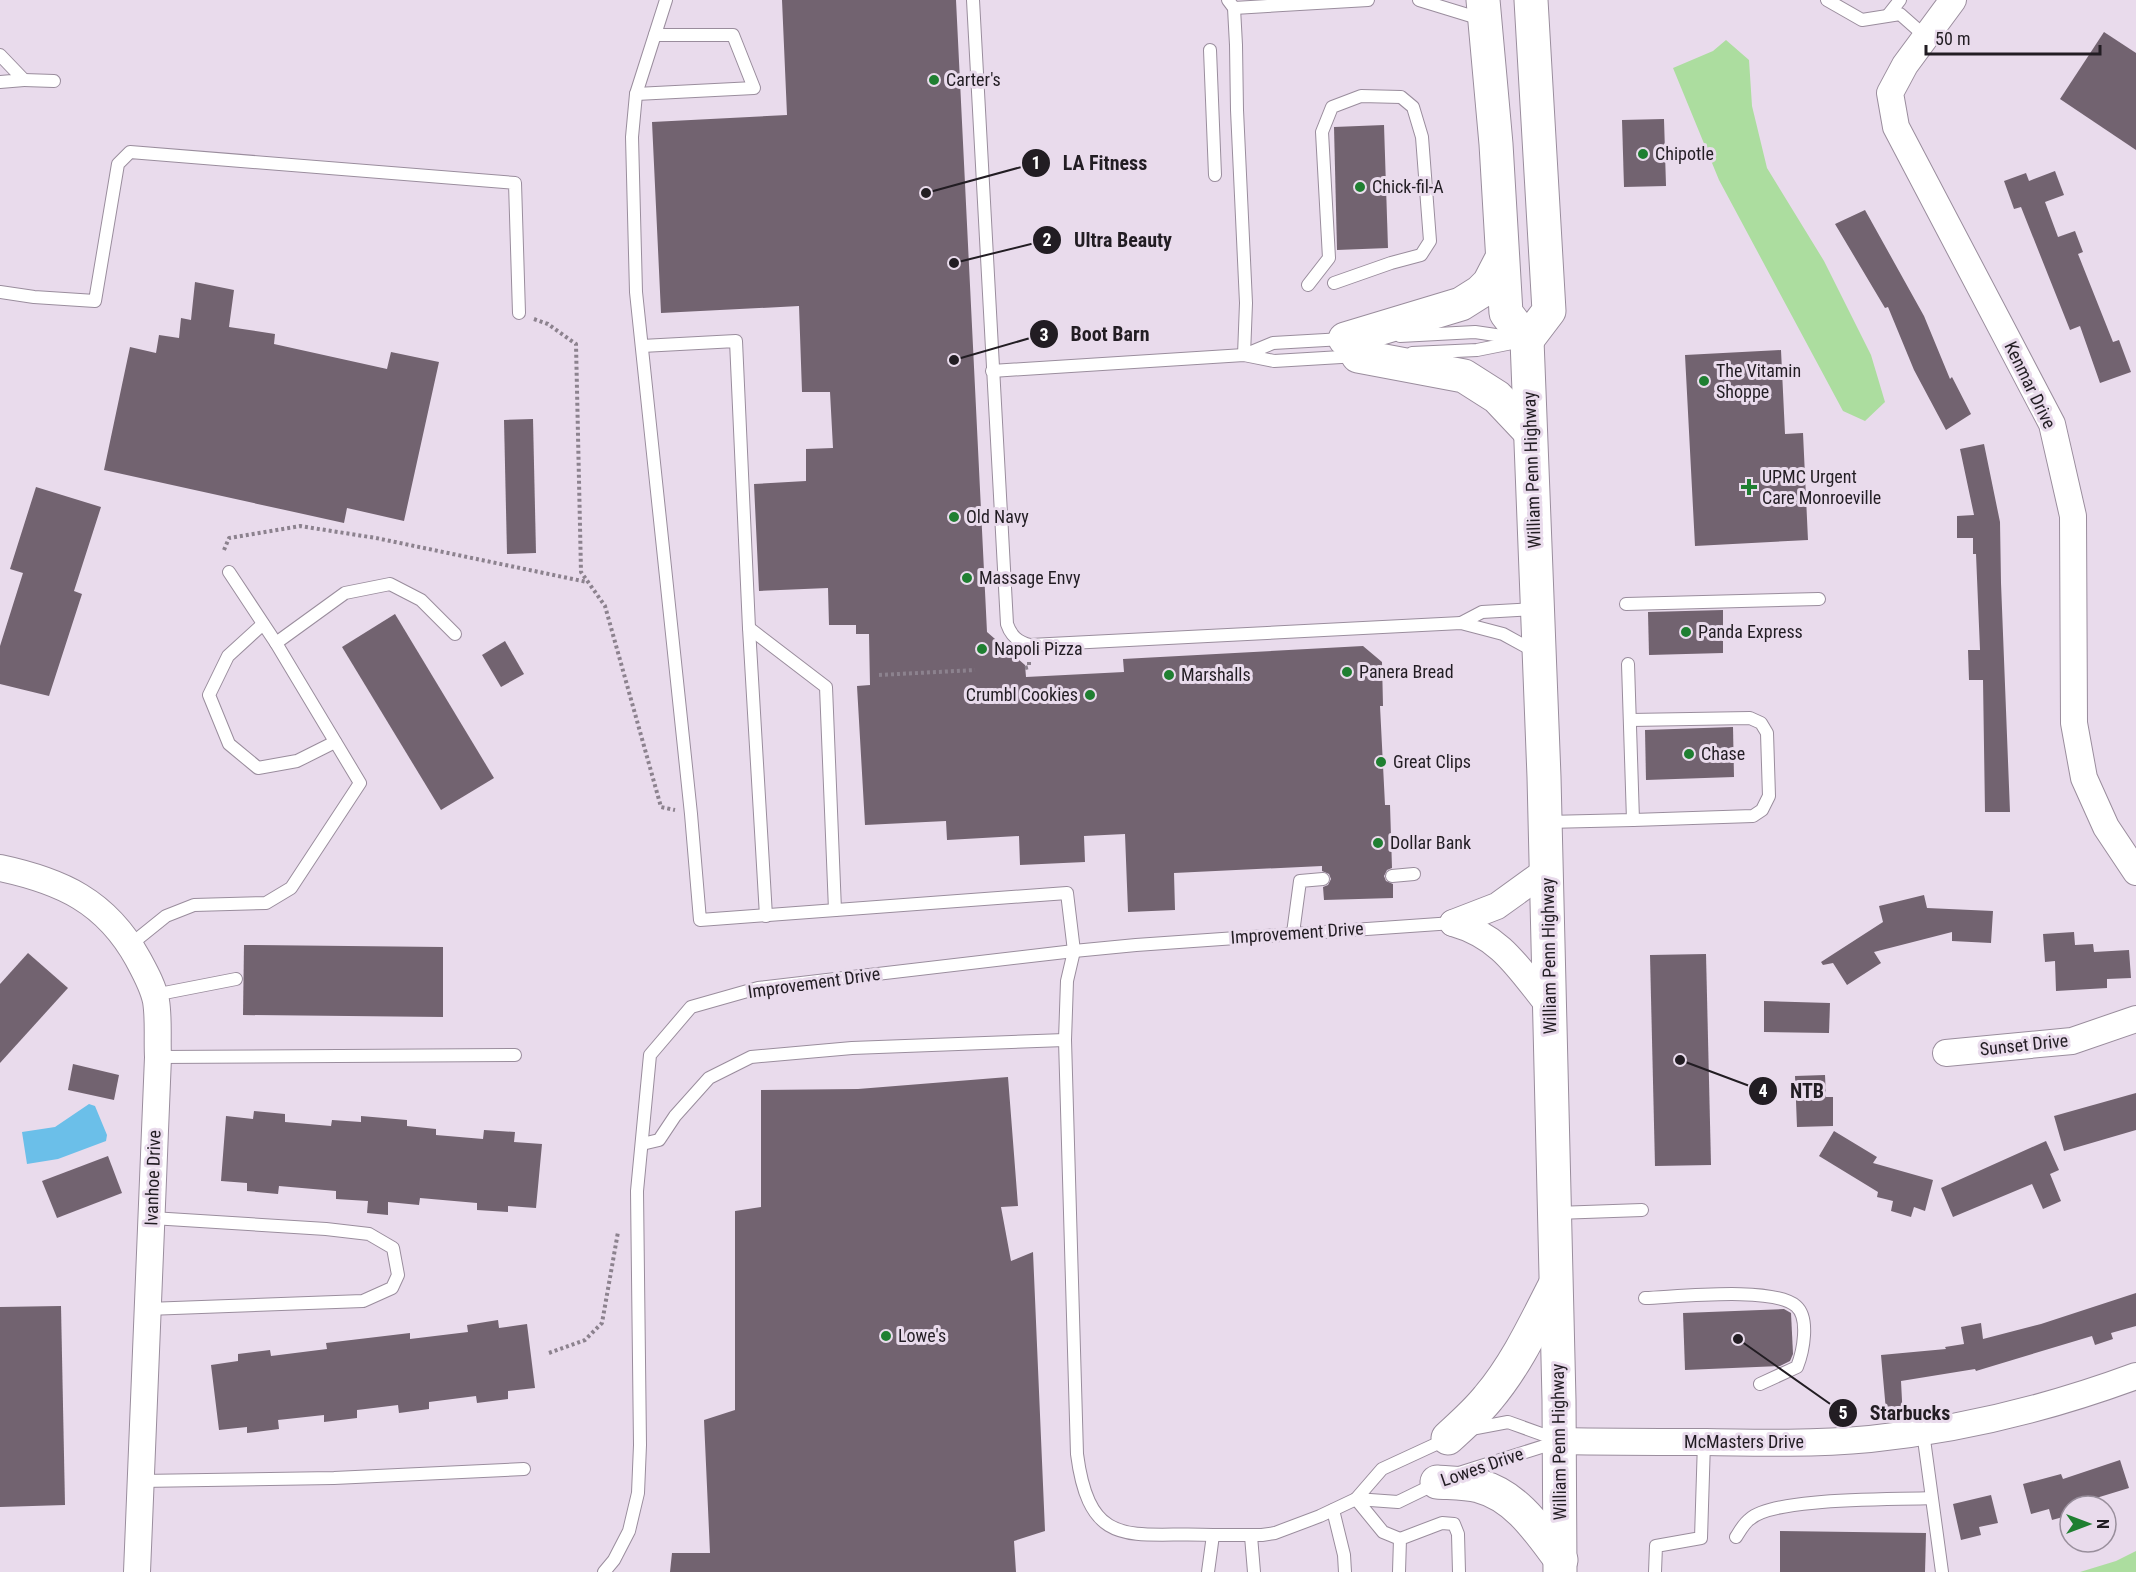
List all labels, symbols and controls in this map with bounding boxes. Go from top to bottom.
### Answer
scale bar [1926,18,2100,56]
text: 50 m [1935,28,1970,49]
place label: Carter's [946,69,1001,90]
marker: Carter's [927,73,941,87]
place label: Chipotle [1655,143,1714,164]
callout: LA Fitness [1021,144,1159,182]
marker: Chipotle [1636,147,1650,161]
text: LA Fitness [1063,151,1147,175]
text: 1 [1031,152,1041,173]
place label: Chick-fil-A [1372,176,1444,197]
marker: Chick-fil-A [1353,180,1367,194]
callout: Ultra Beauty [1032,221,1185,259]
text: Ultra Beauty [1074,228,1172,252]
text: 2 [1042,229,1052,250]
callout: Boot Barn [1029,315,1162,353]
text: Boot Barn [1071,322,1149,346]
text: 3 [1039,324,1049,345]
street label: Kenmar Drive [2000,338,2061,432]
place label: The Vitamin Shoppe [1716,360,1801,402]
marker: The Vitamin Shoppe [1697,374,1711,388]
street label: William Penn Highway [1518,391,1545,549]
place label: UPMC Urgent Care Monroeville [1762,466,1881,508]
marker: UPMC Urgent Care Monroeville [1740,478,1758,496]
place label: Old Navy [966,506,1029,527]
marker: Old Navy [947,510,961,524]
place label: Massage Envy [979,567,1081,588]
marker: Massage Envy [960,571,974,585]
place label: Panda Express [1698,621,1803,642]
marker: Panda Express [1679,625,1693,639]
place label: Napoli Pizza [994,638,1083,659]
marker: Napoli Pizza [975,642,989,656]
place label: Panera Bread [1359,661,1454,682]
place label: Marshalls [1181,664,1251,685]
marker: Panera Bread [1340,665,1354,679]
marker: Marshalls [1162,668,1176,682]
place label: Crumbl Cookies [966,684,1078,705]
marker: Crumbl Cookies [1083,688,1097,702]
place label: Chase [1701,743,1745,764]
marker: Chase [1682,747,1696,761]
place label: Great Clips [1393,751,1471,772]
marker: Great Clips [1374,755,1388,769]
place label: Dollar Bank [1390,832,1471,853]
marker: Dollar Bank [1371,836,1385,850]
street label: William Penn Highway [1537,877,1560,1035]
street label: Improvement Drive [1230,917,1364,948]
street label: Improvement Drive [746,963,881,1002]
street label: Sunset Drive [1979,1029,2069,1060]
callout: NTB [1748,1072,1836,1110]
text: NTB [1790,1079,1824,1103]
text: 4 [1758,1080,1768,1101]
street label: Ivanhoe Drive [140,1130,165,1226]
place label: Lowe's [898,1325,946,1346]
marker: Lowe's [879,1329,893,1343]
street label: William Penn Highway [1547,1363,1570,1521]
callout: Starbucks [1828,1394,1962,1432]
text: Starbucks [1870,1401,1950,1425]
text: 5 [1838,1402,1848,1423]
street label: McMasters Drive [1684,1431,1804,1452]
street label: Lowes Drive [1438,1443,1526,1490]
north arrow [2058,1494,2118,1554]
text: N [2093,1519,2112,1529]

